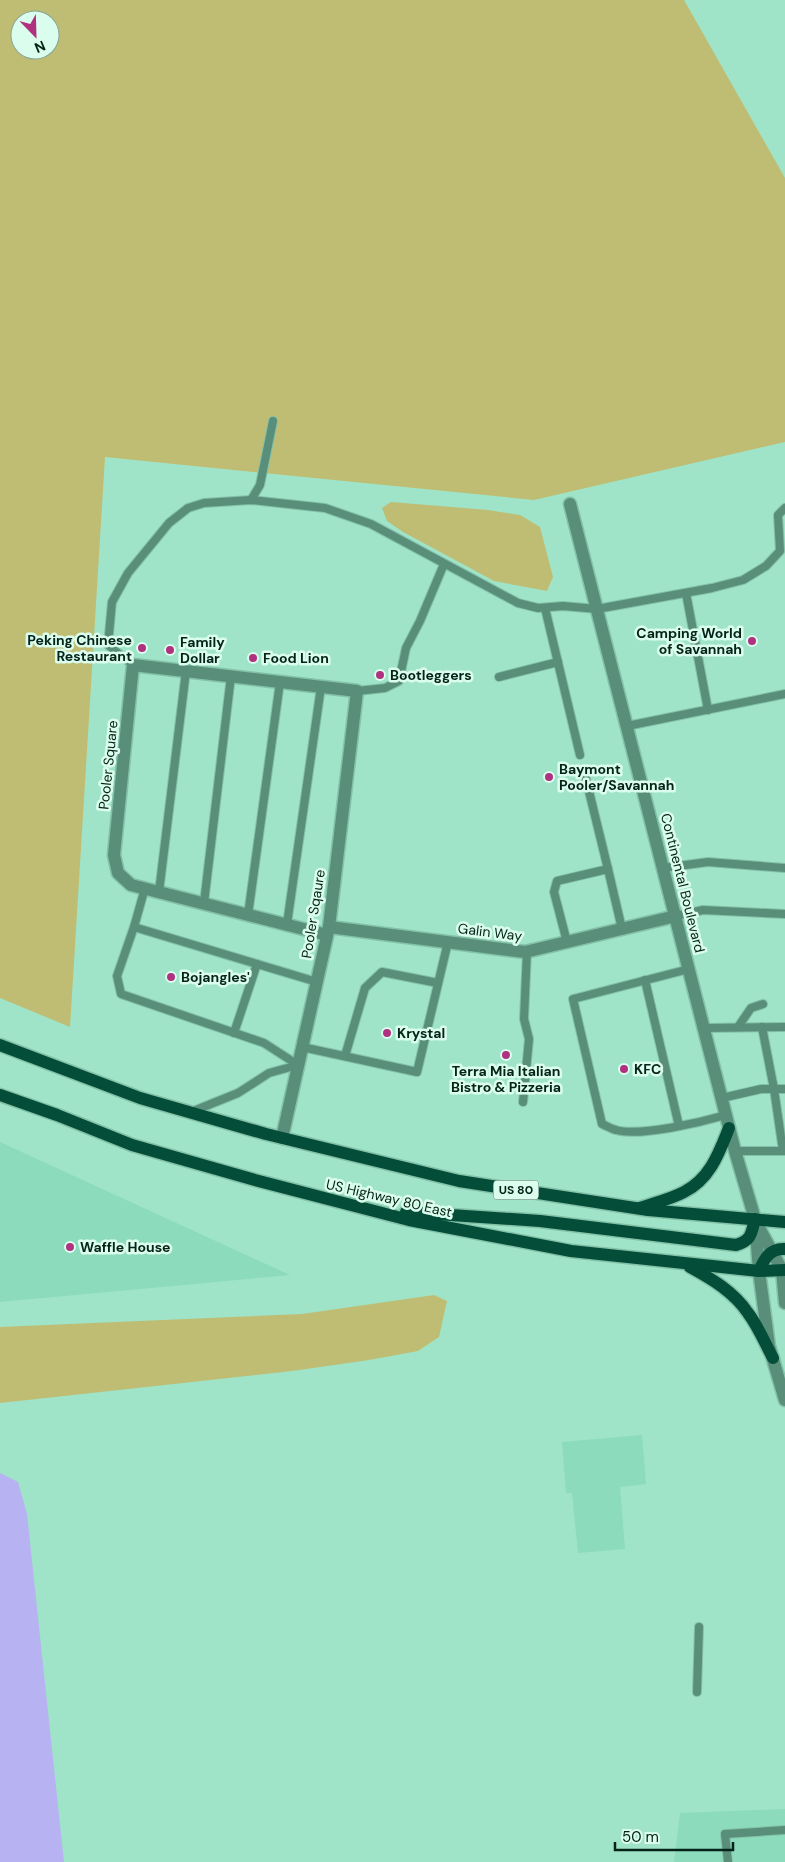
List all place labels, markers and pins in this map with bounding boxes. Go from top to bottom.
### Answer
place label: Camping World of Savannah [636,624,742,658]
place label: Peking Chinese Restaurant [27,631,132,665]
place label: Family Dollar [180,633,225,667]
marker: Camping World of Savannah [746,635,758,647]
marker: Peking Chinese Restaurant [136,642,148,654]
marker: Family Dollar [164,644,176,656]
place label: Food Lion [263,649,329,667]
marker: Food Lion [247,652,259,664]
place label: Bootleggers [390,666,472,684]
marker: Bootleggers [374,669,386,681]
place label: Baymont Pooler/Savannah [559,760,674,794]
marker: Baymont Pooler/Savannah [543,771,555,783]
place label: Bojangles' [181,968,250,986]
marker: Bojangles' [165,971,177,983]
place label: Krystal [397,1024,445,1042]
marker: Krystal [381,1027,393,1039]
marker: Terra Mia Italian Bistro & Pizzeria [500,1049,512,1061]
place label: KFC [634,1060,661,1078]
place label: Terra Mia Italian Bistro & Pizzeria [451,1062,561,1096]
marker: KFC [618,1063,630,1075]
place label: Waffle House [80,1238,171,1256]
marker: Waffle House [64,1241,76,1253]

